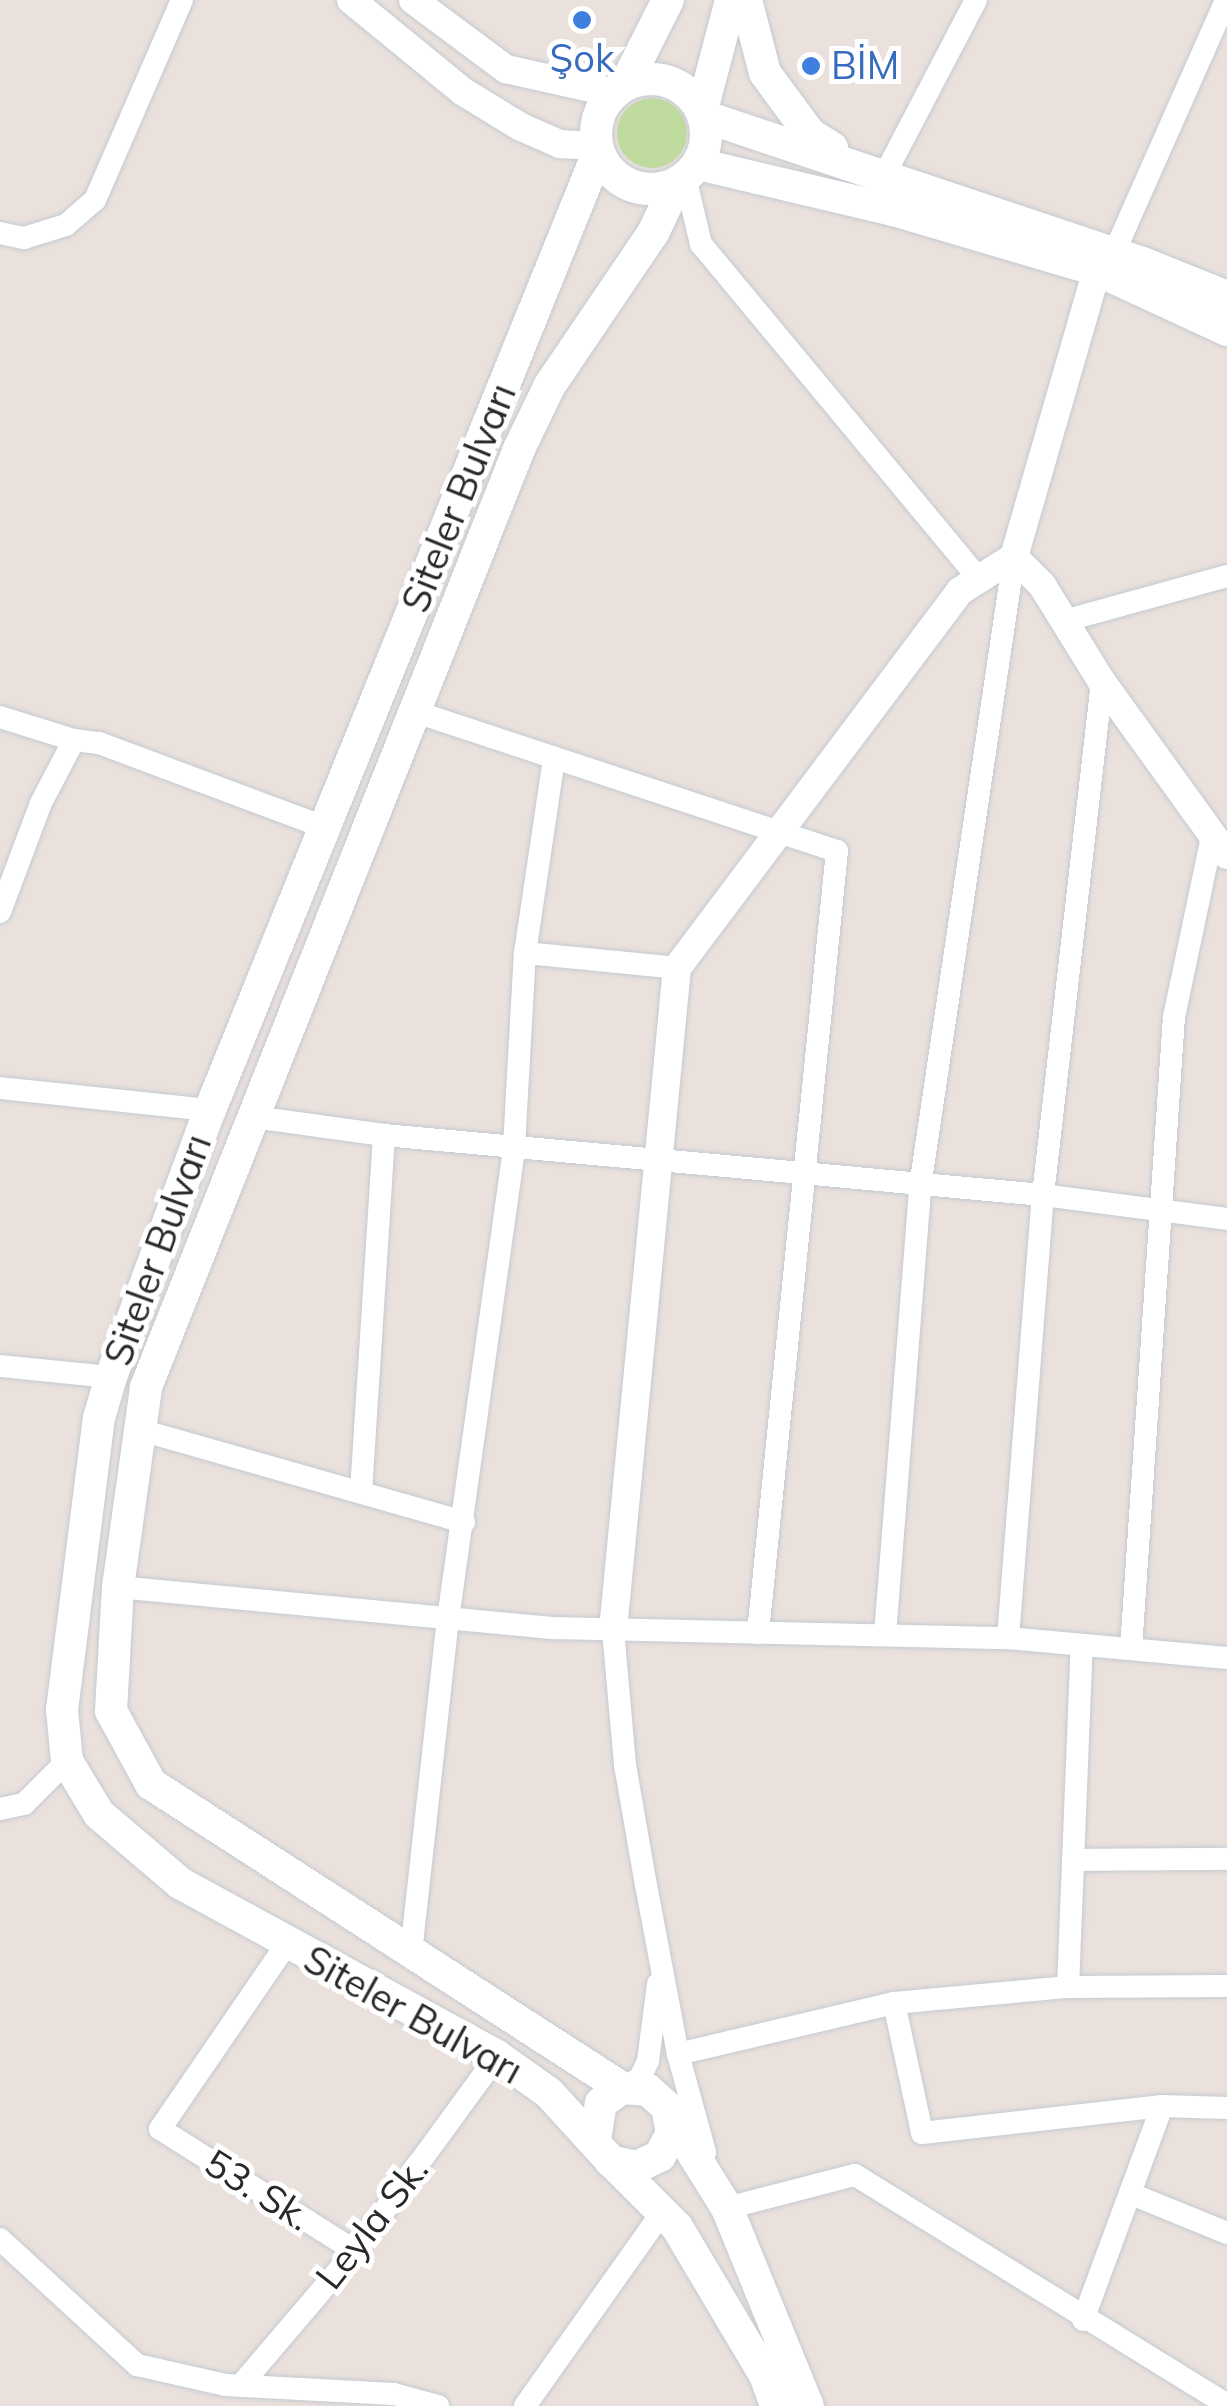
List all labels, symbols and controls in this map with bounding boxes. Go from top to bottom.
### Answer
marker: Şok [571,9,593,31]
place label: Şok [550,36,614,82]
place label: BİM [831,43,899,89]
marker: BİM [800,55,822,77]
street label: Siteler Bulvarı [393,377,525,619]
street label: Siteler Bulvarı [95,1128,221,1372]
street label: Siteler Bulvarı [296,1936,530,2094]
street label: 53. Sk. [197,2140,319,2240]
street label: Leyla Sk. [306,2148,438,2298]

